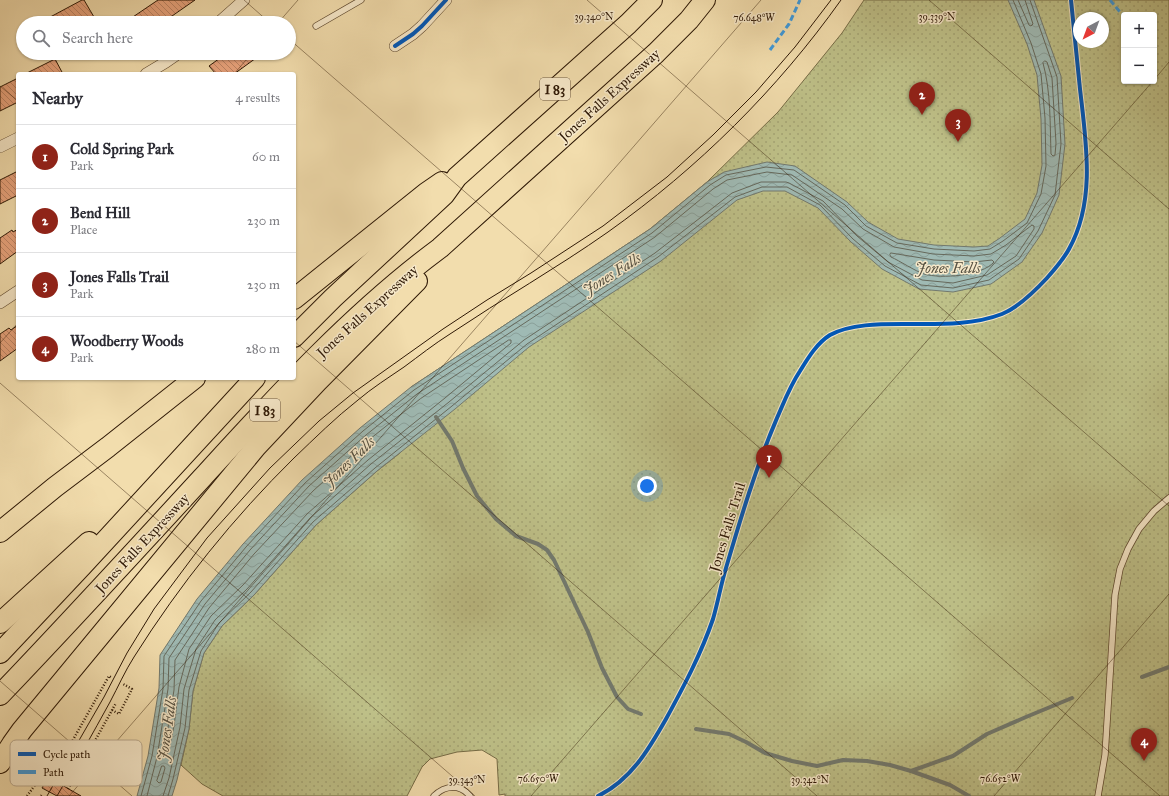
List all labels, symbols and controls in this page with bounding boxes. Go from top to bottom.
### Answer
text: 39.340°N [575,11,614,23]
text: 39.339°N [919,11,956,23]
text: 76.648°W [733,12,775,24]
north arrow [1073,12,1109,48]
map controls [1121,12,1157,84]
button: + [1121,12,1157,48]
search box [16,16,296,60]
icon: search [30,27,52,49]
text: Search here [62,29,133,47]
street label: Jones Falls Expressway [554,45,664,147]
button: − [1121,48,1157,84]
road number: I 83 [540,78,570,100]
pin: 2 [909,82,935,115]
text: Nearby [32,88,83,109]
text: 4 results [235,90,280,106]
pin: 3 [945,109,971,142]
text: Cold Spring Park [70,140,174,158]
text: 1 [42,149,48,165]
text: 60 m [252,149,280,165]
text: Park [70,158,94,174]
text: Bend Hill [70,204,130,222]
text: 2 [42,213,48,229]
text: 230 m [247,213,280,229]
text: Place [70,222,97,238]
water label: Jones Falls [579,249,645,299]
water label: Jones Falls [914,259,981,277]
street label: Jones Falls Expressway [312,261,422,363]
text: Jones Falls Trail [70,268,169,286]
text: 3 [42,277,48,293]
text: 230 m [247,277,280,293]
text: Park [70,286,94,302]
text: Woodberry Woods [70,332,184,350]
text: 4 [41,341,49,357]
text: 280 m [245,341,280,357]
text: Park [70,350,94,366]
road number: I 83 [250,399,280,421]
water label: Jones Falls [319,432,379,492]
pin: 1 [756,445,782,478]
your location [637,476,657,496]
street label: Jones Falls Trail [705,480,750,576]
street label: Jones Falls Expressway [90,490,194,599]
water label: Jones Falls [153,695,181,763]
pin: 4 [1131,728,1157,761]
legend [10,740,142,786]
text: Cycle path [43,748,90,761]
text: Path [43,766,64,779]
text: 76.650°W [517,773,559,785]
text: 76.652°W [980,773,1021,785]
text: 39.343°N [448,774,486,786]
text: 39.342°N [791,774,830,786]

